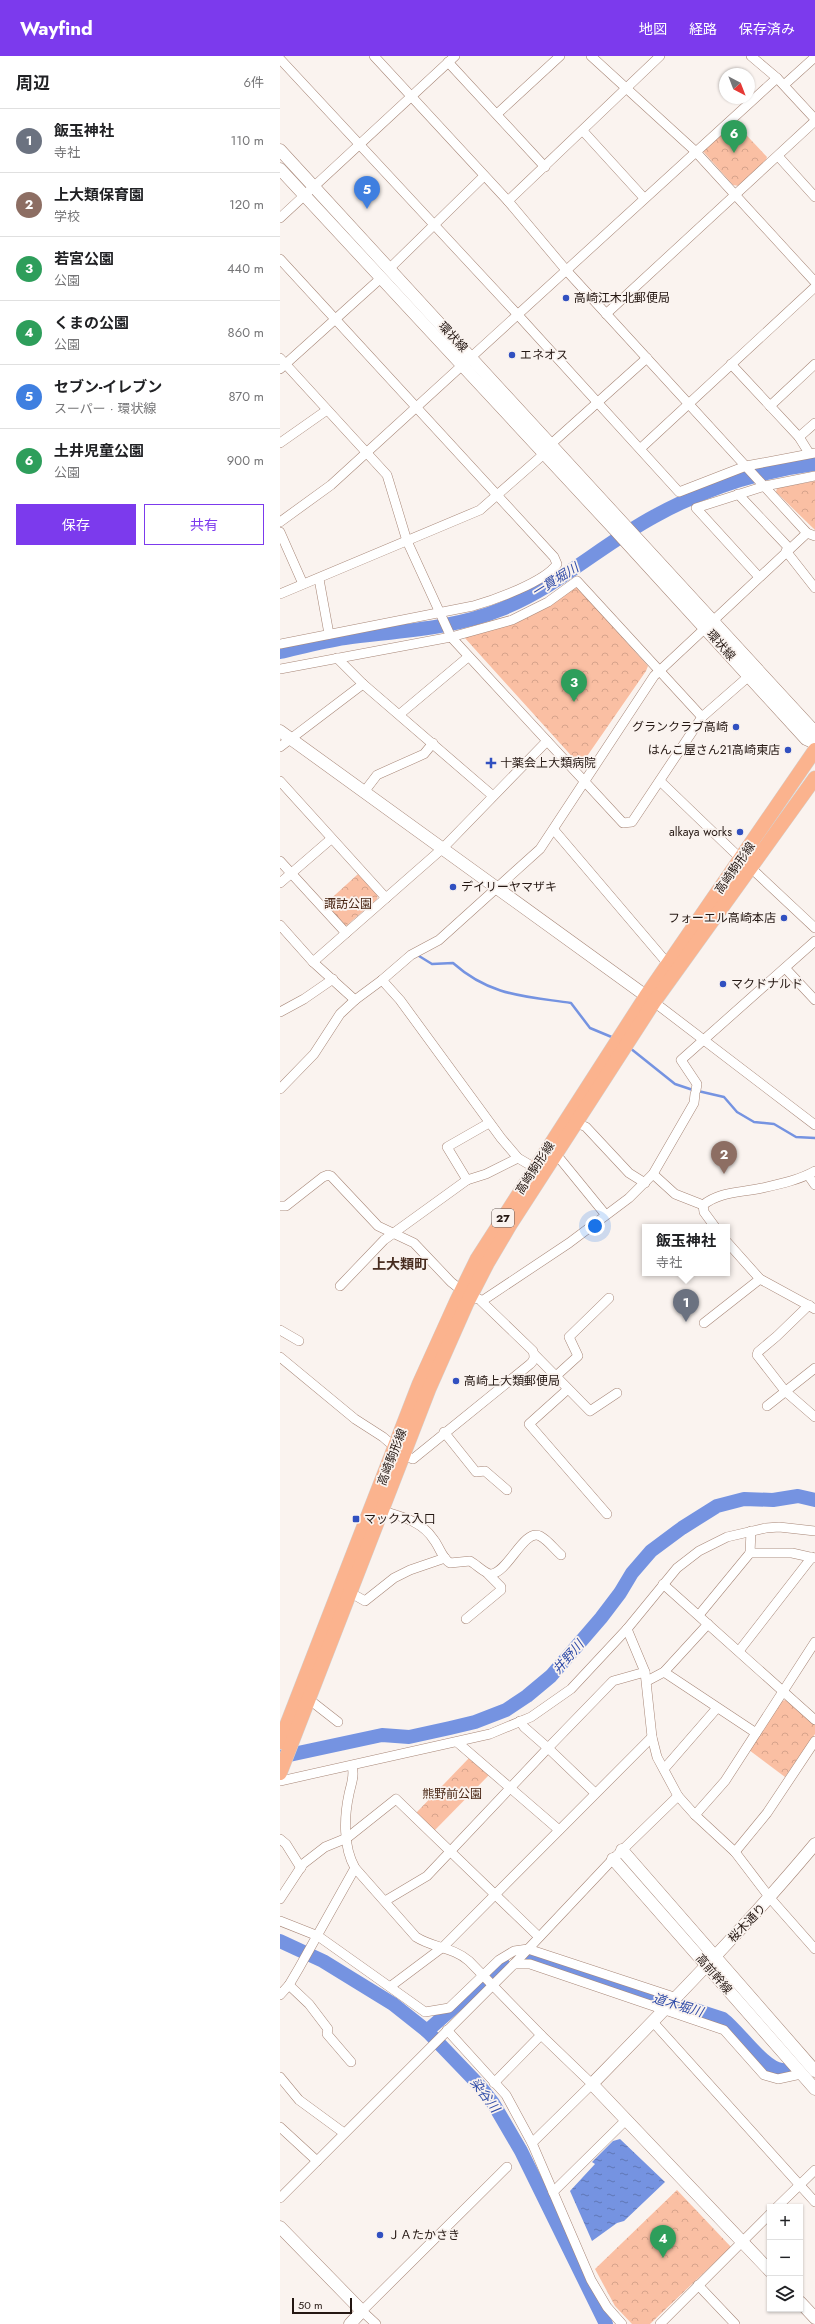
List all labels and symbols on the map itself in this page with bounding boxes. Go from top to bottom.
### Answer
north arrow [719,68,755,104]
pin: 6 [721,120,747,153]
pin: 5 [354,176,380,209]
place label: 高崎江木北郵便局 [574,289,670,307]
marker: 高崎江木北郵便局 [561,293,571,303]
street label: 環状線 [434,318,472,356]
place label: エネオス [520,346,568,364]
marker: エネオス [507,350,517,360]
water label: 一貫堀川 [528,557,584,602]
street label: 環状線 [702,626,740,664]
pin: 3 [561,669,587,702]
place label: グランクラブ高崎 [632,718,728,736]
marker: グランクラブ高崎 [731,722,741,732]
place label: はんこ屋さん21高崎東店 [648,741,780,759]
marker: はんこ屋さん21高崎東店 [783,745,793,755]
place label: 十薬会上大類病院 [500,754,596,772]
marker: 十薬会上大類病院 [485,757,497,769]
place label: alkaya works [669,823,732,841]
marker: alkaya works [735,827,745,837]
street label: 高崎駒形線 [710,838,760,898]
place label: デイリーヤマザキ [461,878,557,896]
marker: デイリーヤマザキ [448,882,458,892]
park label: 諏訪公園 [324,895,372,913]
place label: フォーエル高崎本店 [668,909,776,927]
marker: フォーエル高崎本店 [779,913,789,923]
place label: マクドナルド [731,975,803,993]
marker: マクドナルド [718,979,728,989]
street label: 高崎駒形線 [511,1138,559,1198]
pin: 2 [711,1141,737,1174]
road number: 27 [492,1209,514,1227]
your location [585,1216,605,1236]
district label: 上大類町 [372,1254,428,1274]
pin: 1 [673,1289,699,1322]
place label: 高崎上大類郵便局 [464,1372,560,1390]
marker: 高崎上大類郵便局 [451,1376,461,1386]
street label: 高崎駒形線 [373,1426,411,1488]
place label: マックス入口 [364,1510,436,1528]
marker: マックス入口 [351,1514,361,1524]
water label: 井野川 [548,1635,589,1678]
park label: 熊野前公園 [422,1785,482,1803]
street label: 桜木通り [724,1899,770,1947]
street label: 高前幹線 [691,1950,737,1998]
water label: 道木堀川 [650,1988,708,2022]
water label: 染谷川 [466,2074,506,2118]
pin: 4 [650,2225,676,2258]
place label: ＪＡたかさき [388,2226,460,2244]
marker: ＪＡたかさき [375,2230,385,2240]
scale bar [292,2296,352,2315]

